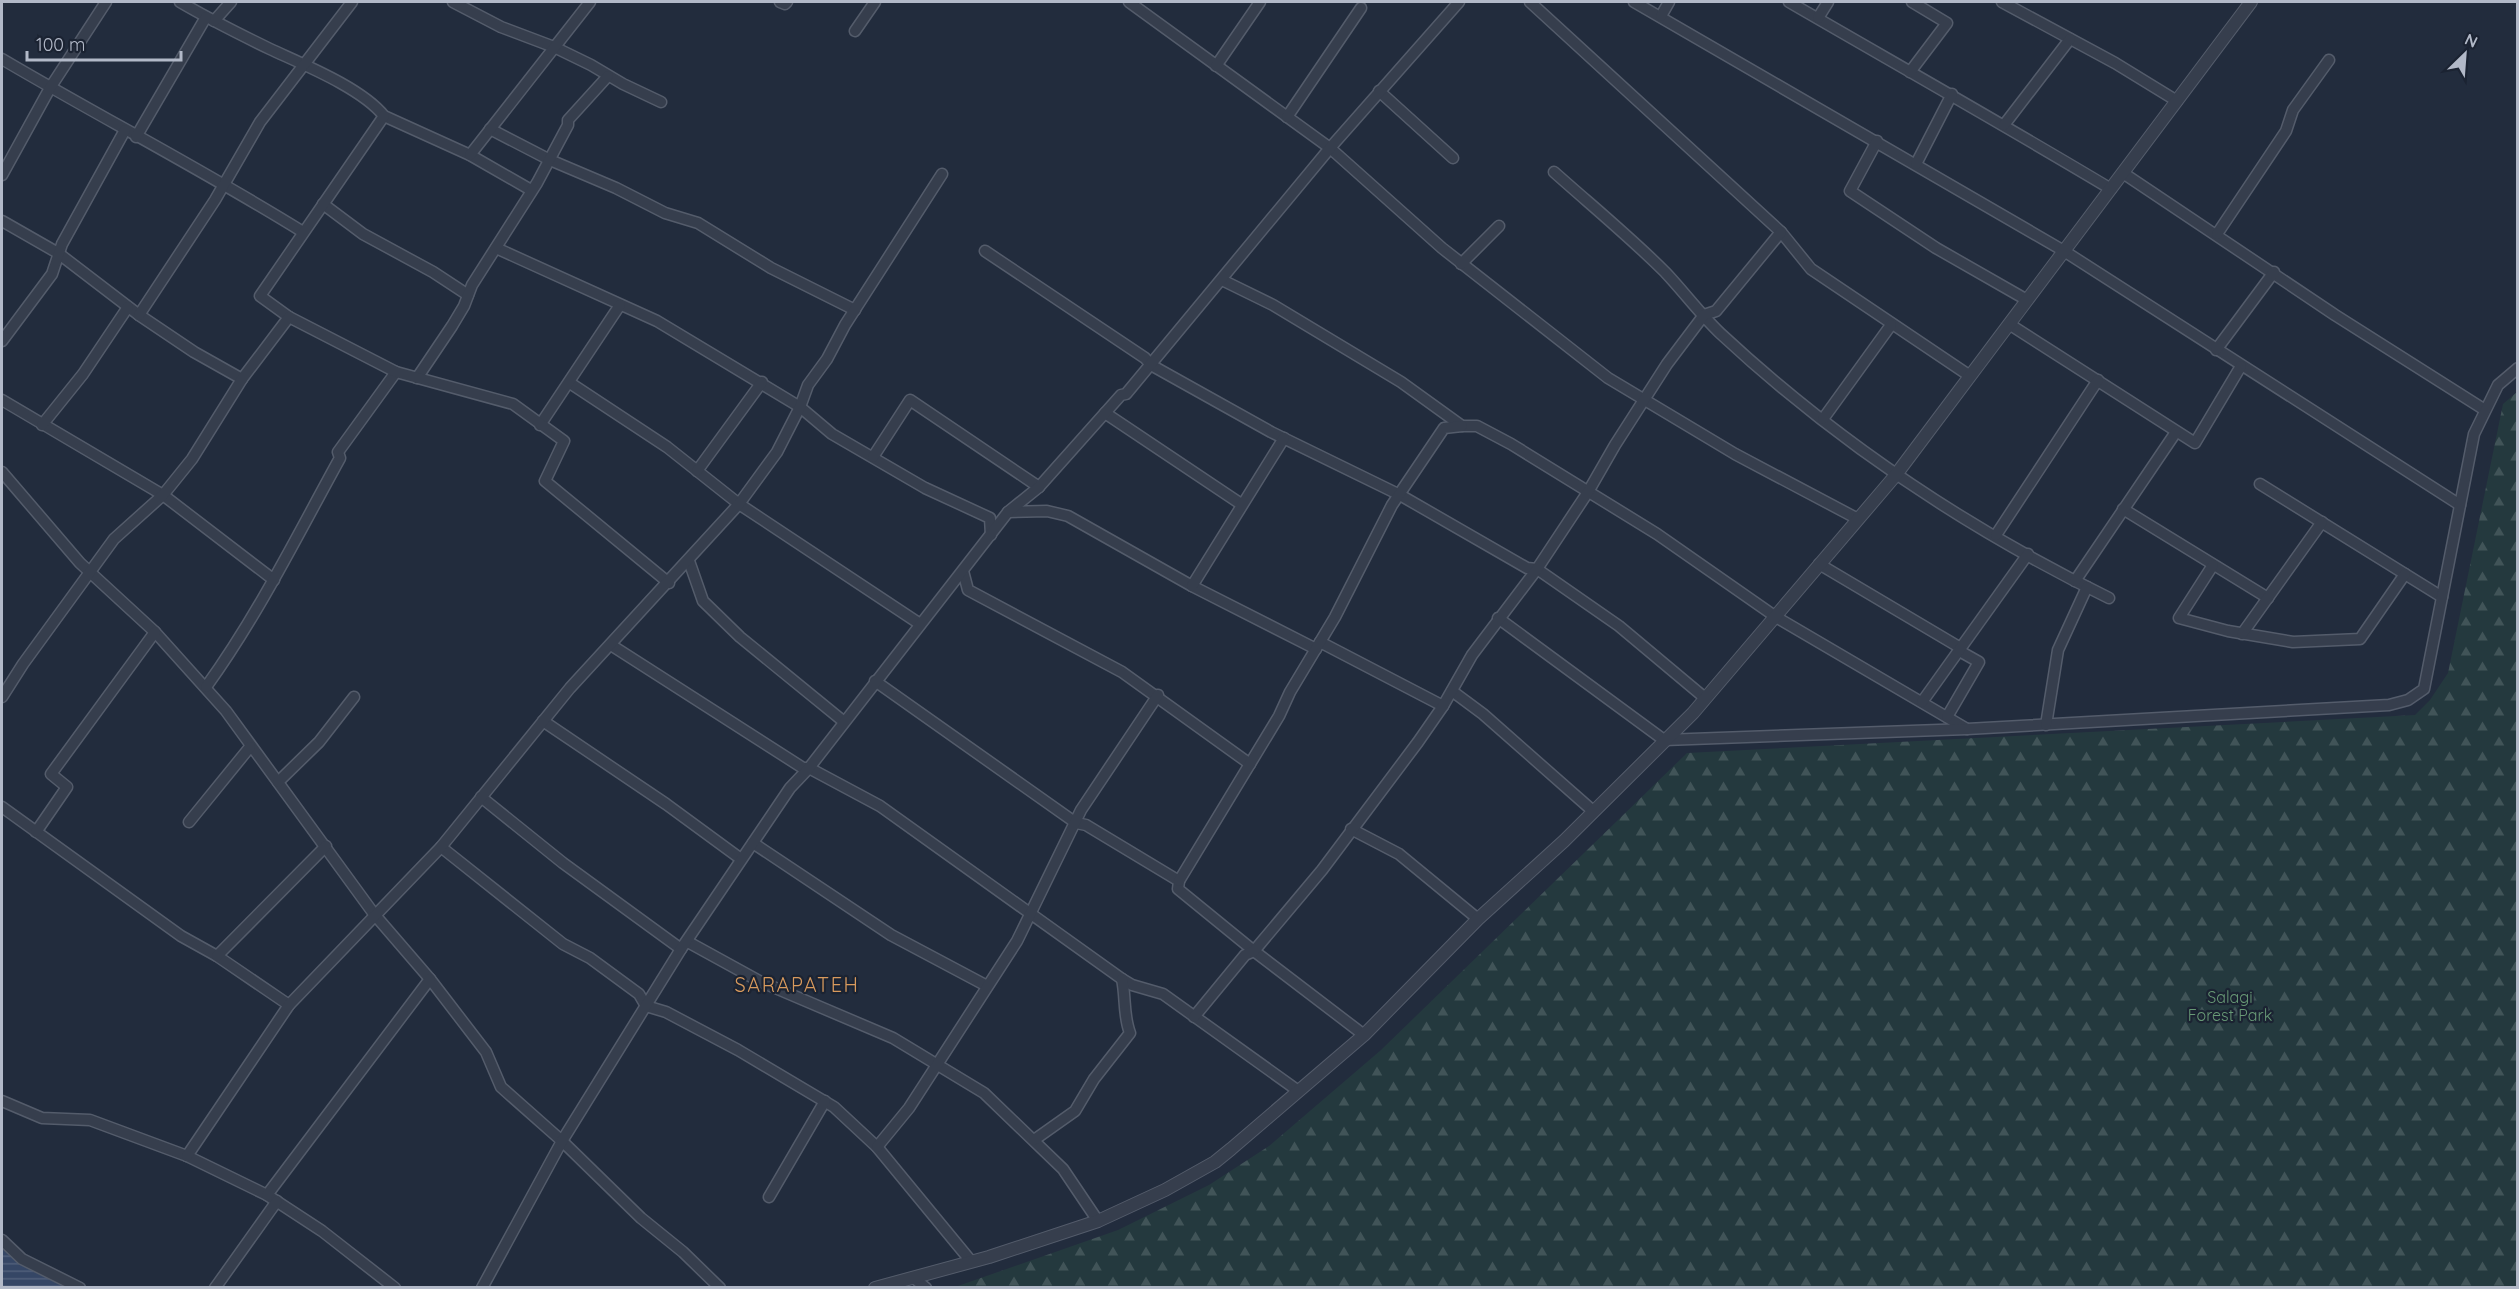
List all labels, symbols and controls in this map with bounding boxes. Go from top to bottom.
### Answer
scale bar [27,24,182,62]
north arrow [2435,24,2495,84]
text: N [2462,29,2481,52]
text: 100 m [36,33,85,56]
district label: SARAPATEH [735,972,859,997]
park label: Salagi Forest Park [2188,987,2272,1025]

